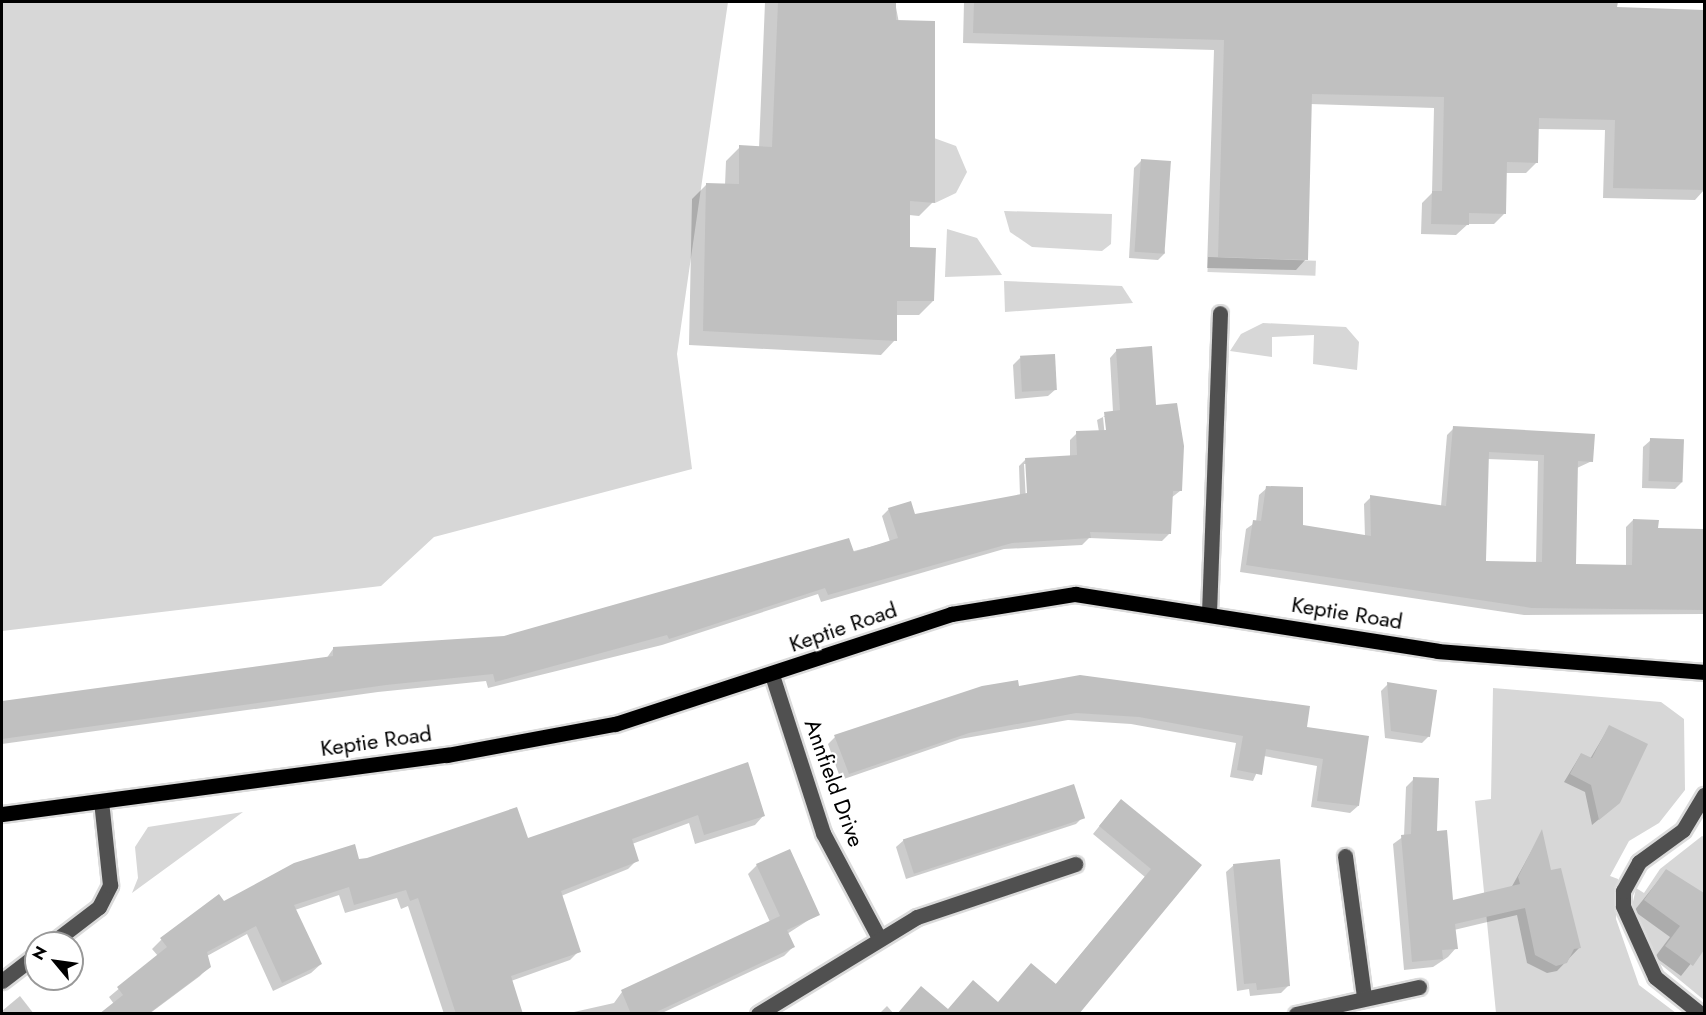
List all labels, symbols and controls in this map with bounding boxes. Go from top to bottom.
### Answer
street label: Keptie Road [1290,591,1404,635]
street label: Keptie Road [786,596,900,658]
street label: Annfield Drive [799,715,869,851]
street label: Keptie Road [319,720,433,762]
north arrow [24,931,84,991]
text: N [26,942,53,964]

